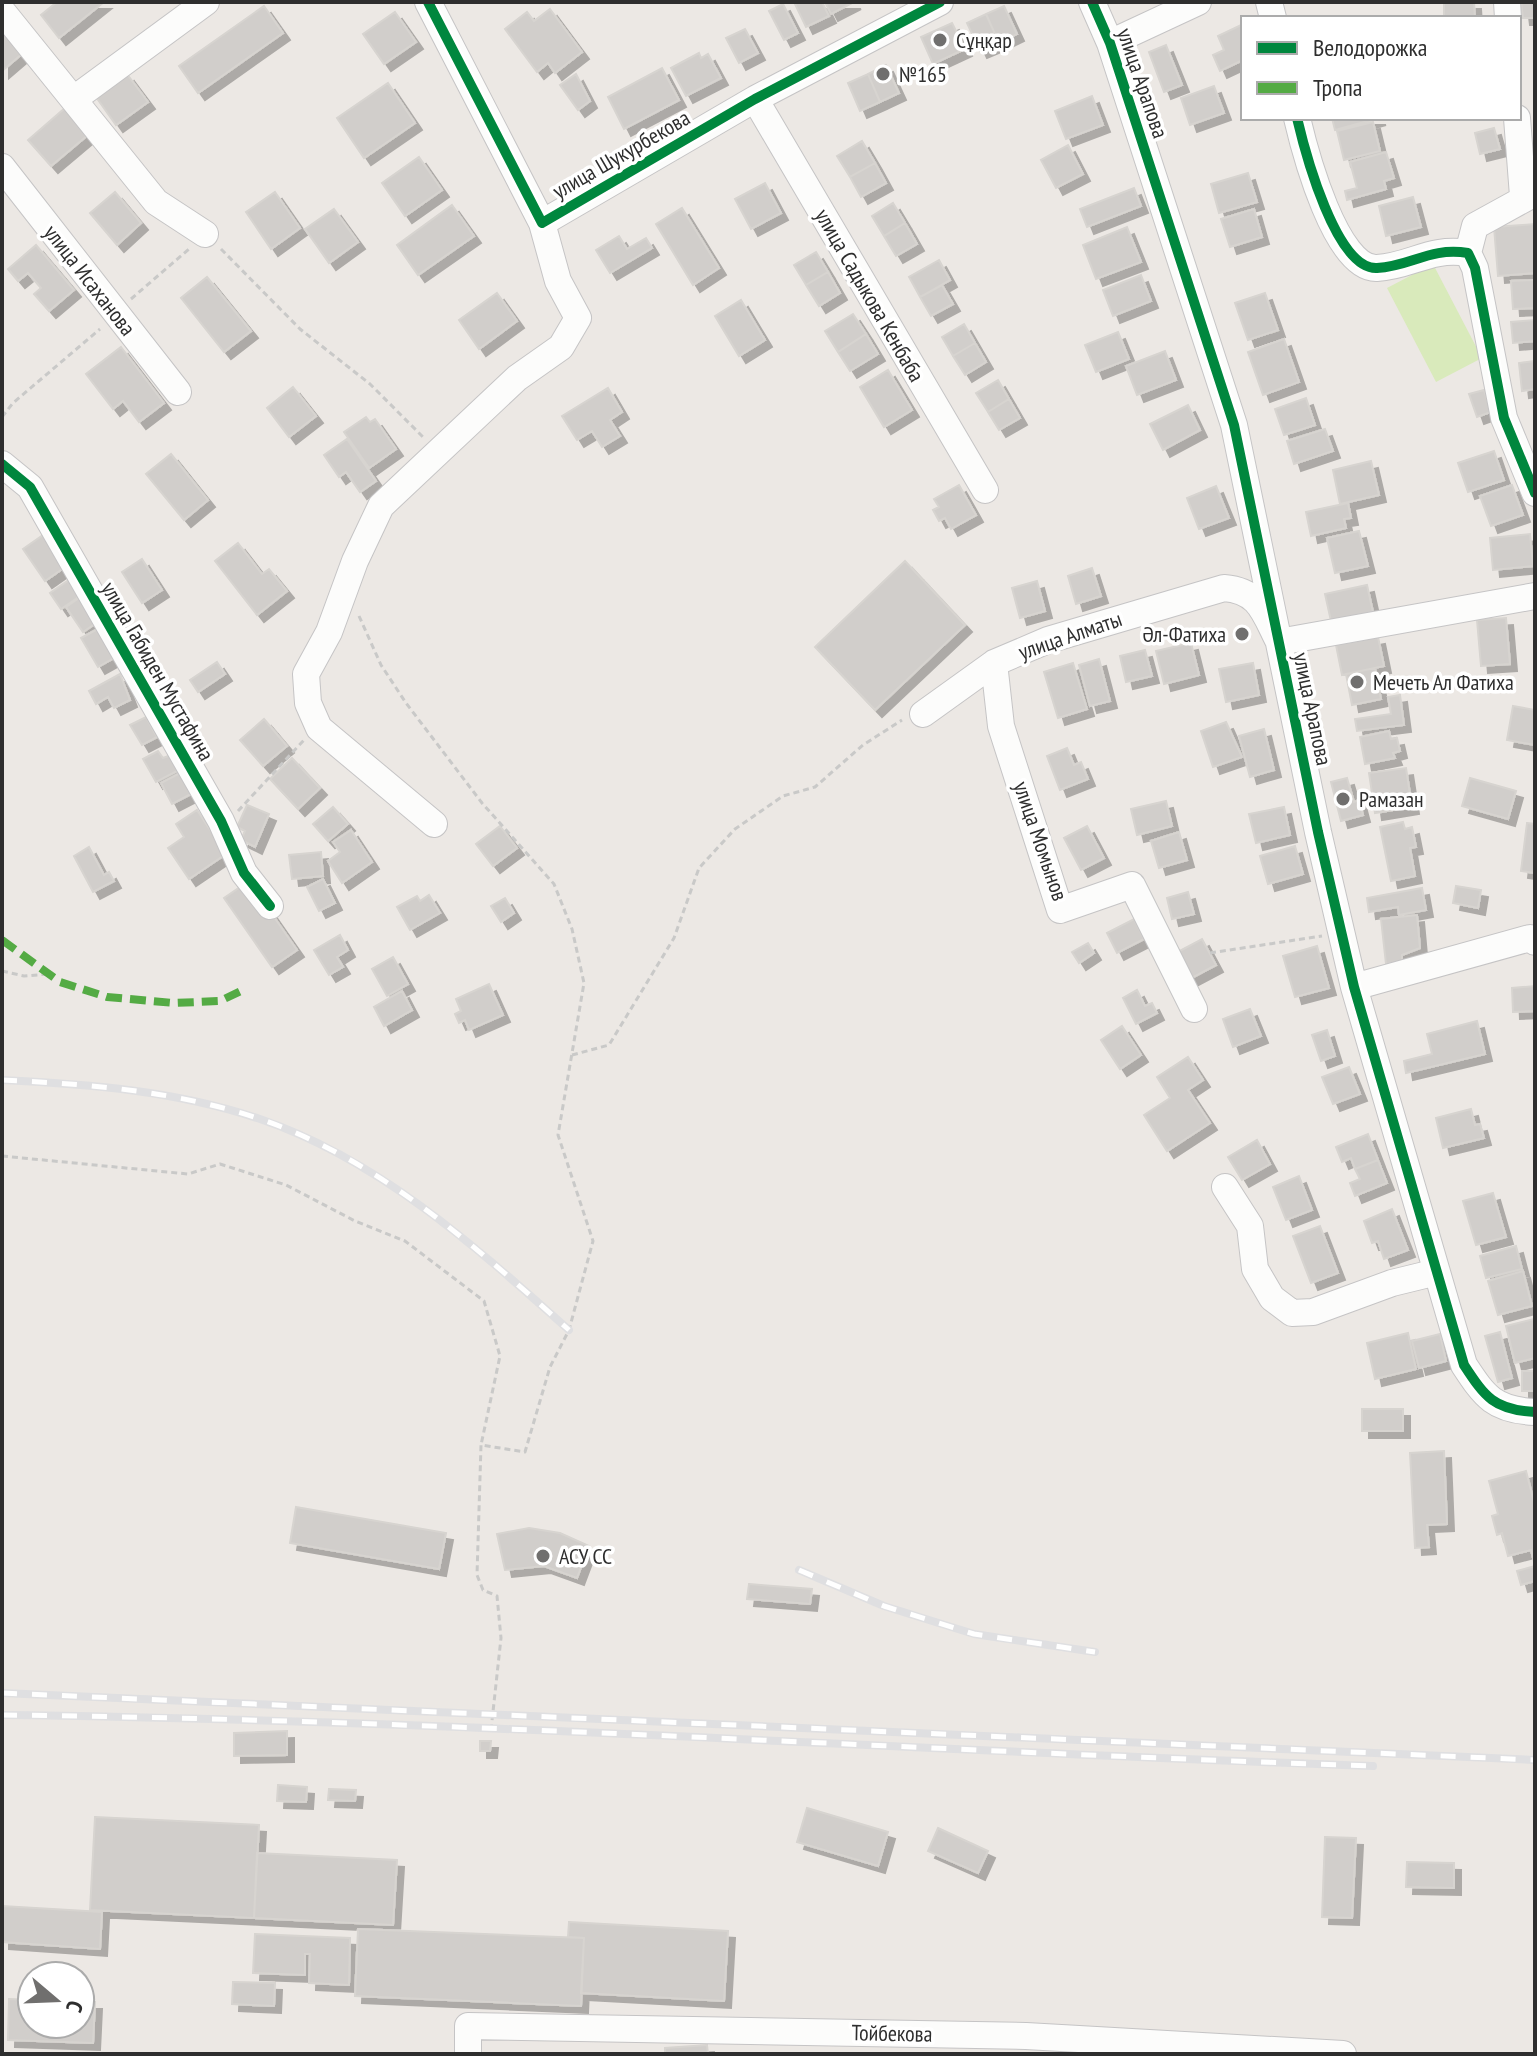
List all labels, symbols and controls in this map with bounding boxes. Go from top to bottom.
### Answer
legend [1241,16,1521,120]
street label: улица Арапова [1111,24,1175,142]
place label: Сұңқар [956,26,1012,54]
marker: Сұңқар [931,31,949,49]
text: Велодорожка [1313,32,1427,63]
place label: №165 [899,60,947,88]
marker: №165 [874,65,892,83]
text: Тропа [1313,72,1362,103]
street label: улица Шукурбекова [547,103,695,205]
street label: улица Садыкова Кенбаба [809,203,931,387]
street label: улица Исаханова [38,219,142,341]
street label: улица Габиден Мустафина [95,576,221,766]
street label: улица Алматы [1015,604,1125,666]
place label: Әл-Фатиха [1143,620,1226,648]
marker: Әл-Фатиха [1233,625,1251,643]
street label: улица Арапова [1287,650,1339,768]
place label: Мечеть Ал Фатиха [1373,668,1514,696]
marker: Мечеть Ал Фатиха [1348,673,1366,691]
street label: улица Момынов [1007,778,1075,905]
place label: Рамазан [1359,785,1424,813]
marker: Рамазан [1334,790,1352,808]
place label: АСУ СС [559,1542,612,1570]
marker: АСУ СС [534,1547,552,1565]
north arrow [16,1960,96,2040]
text: С [60,1997,90,2016]
street label: Тойбекова [851,2018,933,2048]

